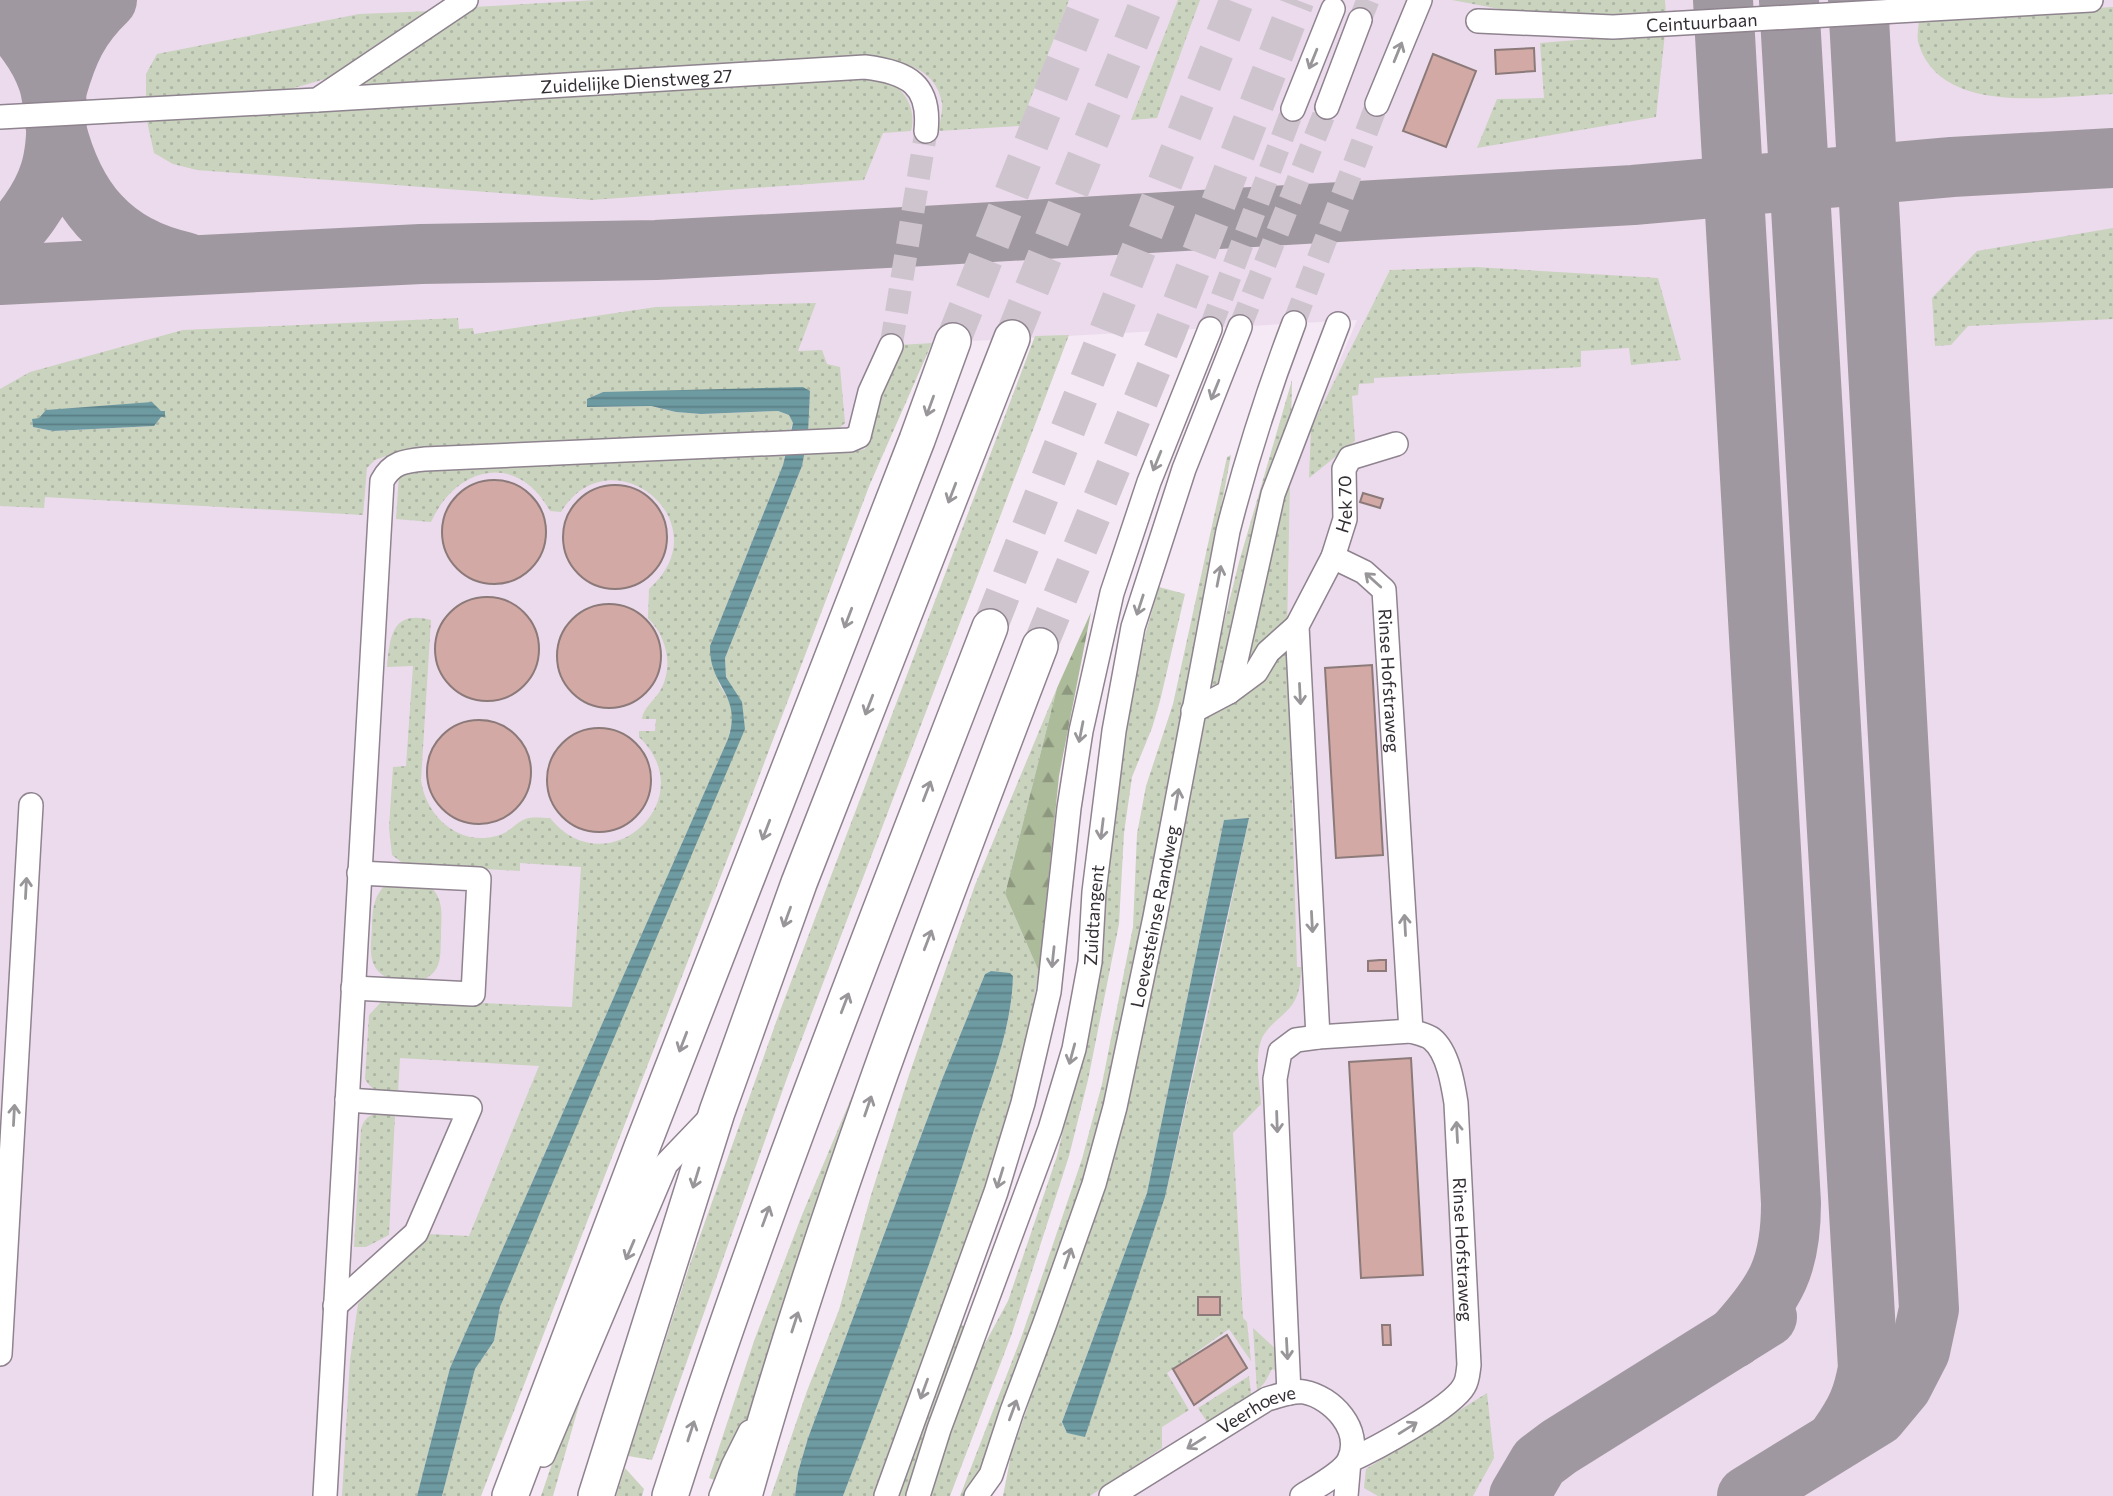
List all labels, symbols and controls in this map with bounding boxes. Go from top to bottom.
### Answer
street label: Ceintuurbaan [1646,8,1758,36]
one-way arrow [1393,42,1406,63]
one-way arrow [1306,48,1319,70]
street label: Zuidelijke Dienstweg 27 [540,64,733,98]
one-way arrow [1208,379,1221,401]
one-way arrow [922,394,935,416]
one-way arrow [1150,449,1163,471]
street label: Hek 70 [1330,475,1356,536]
one-way arrow [944,482,957,504]
one-way arrow [1213,565,1227,588]
one-way arrow [1365,572,1383,588]
one-way arrow [1133,594,1146,616]
one-way arrow [841,607,854,628]
street label: Rinse Hofstraweg [1374,608,1405,753]
one-way arrow [1294,683,1307,706]
one-way arrow [861,694,874,716]
one-way arrow [1074,720,1088,742]
one-way arrow [921,780,934,802]
one-way arrow [1171,788,1184,811]
one-way arrow [1095,817,1108,840]
one-way arrow [758,819,771,840]
street label: Loevesteinse Randweg [1125,823,1183,1009]
street label: Zuidtangent [1079,863,1108,966]
one-way arrow [20,876,33,899]
one-way arrow [780,906,792,928]
one-way arrow [1306,910,1319,933]
one-way arrow [1398,913,1411,936]
one-way arrow [923,929,935,951]
one-way arrow [1046,945,1059,968]
one-way arrow [840,993,853,1014]
one-way arrow [676,1031,689,1052]
one-way arrow [1065,1042,1078,1065]
one-way arrow [862,1096,875,1118]
one-way arrow [7,1104,20,1127]
one-way arrow [1270,1110,1283,1133]
one-way arrow [1451,1121,1464,1144]
one-way arrow [688,1167,701,1189]
one-way arrow [993,1167,1006,1189]
street label: Rinse Hofstraweg [1449,1177,1478,1322]
one-way arrow [761,1206,773,1228]
one-way arrow [622,1239,635,1260]
one-way arrow [1063,1248,1075,1270]
one-way arrow [789,1311,802,1333]
one-way arrow [1281,1337,1294,1360]
one-way arrow [917,1377,929,1399]
street label: Veerhoeve [1213,1381,1297,1438]
one-way arrow [1007,1399,1020,1421]
one-way arrow [685,1420,698,1442]
one-way arrow [1398,1421,1418,1435]
one-way arrow [1187,1437,1207,1451]

